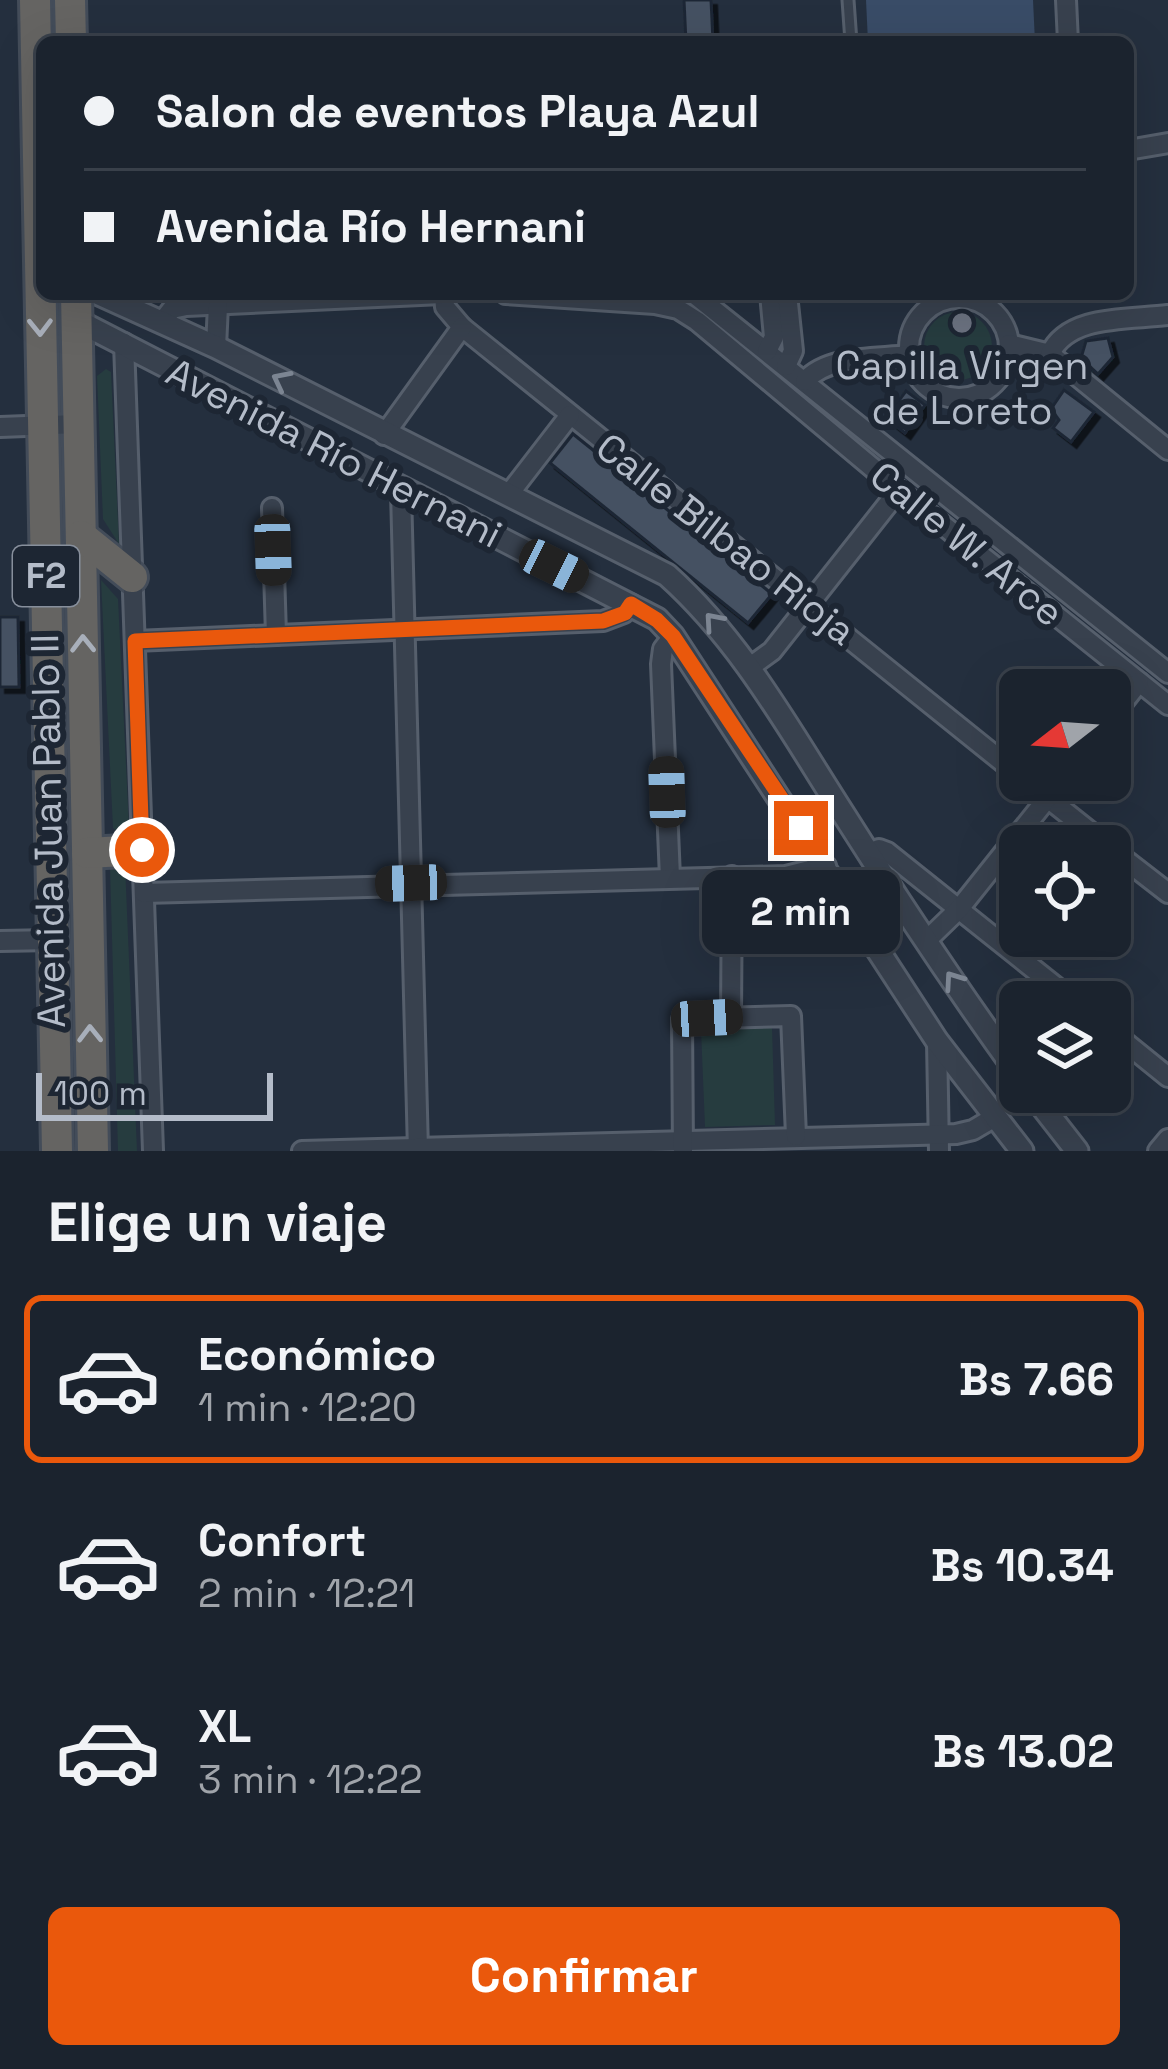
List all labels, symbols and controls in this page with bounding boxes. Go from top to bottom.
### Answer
text: Salon de eventos Playa Azul [156,83,759,140]
text: Avenida Río Hernani [156,198,586,255]
marker: Capilla Virgen de Loreto [949,310,975,336]
one-way arrow [27,318,53,337]
place label: Capilla Virgen de Loreto [836,341,1088,435]
street label: Avenida Río Hernani [158,347,510,559]
one-way arrow [272,371,293,395]
street label: Calle Bilbao Rioja [586,422,866,656]
street label: Calle W. Arce [860,451,1074,637]
car [254,513,292,587]
car [514,534,594,598]
road number: F2 [13,546,79,606]
one-way arrow [706,613,728,635]
street label: Avenida Juan Pablo II [20,634,76,1028]
one-way arrow [71,634,97,653]
north arrow [999,669,1131,801]
map controls [999,669,1131,1113]
car [648,755,686,829]
route end [774,801,828,855]
route start [115,823,169,877]
button: locate [999,825,1131,957]
car [374,864,448,902]
callout: 2 min [702,870,900,954]
text: 2 min [751,887,851,936]
one-way arrow [945,971,967,993]
button: layers [999,981,1131,1113]
car [670,998,744,1038]
one-way arrow [78,1024,104,1043]
scale bar [36,1067,273,1120]
text: 100 m [54,1073,147,1115]
text: Elige un viaje [48,1188,387,1257]
icon: car [54,1325,162,1433]
text: Económico [198,1326,436,1383]
text: Bs 7.66 [959,1351,1114,1408]
text: 1 min · 12:20 [198,1383,417,1432]
icon: car [54,1511,162,1619]
text: Confort [198,1512,366,1569]
text: Bs 10.34 [931,1537,1114,1594]
text: 2 min · 12:21 [198,1569,415,1618]
icon: car [54,1697,162,1805]
text: XL [198,1698,251,1755]
text: Bs 13.02 [933,1723,1114,1780]
text: 3 min · 12:22 [198,1755,423,1804]
button: Confirmar [48,1907,1120,2045]

